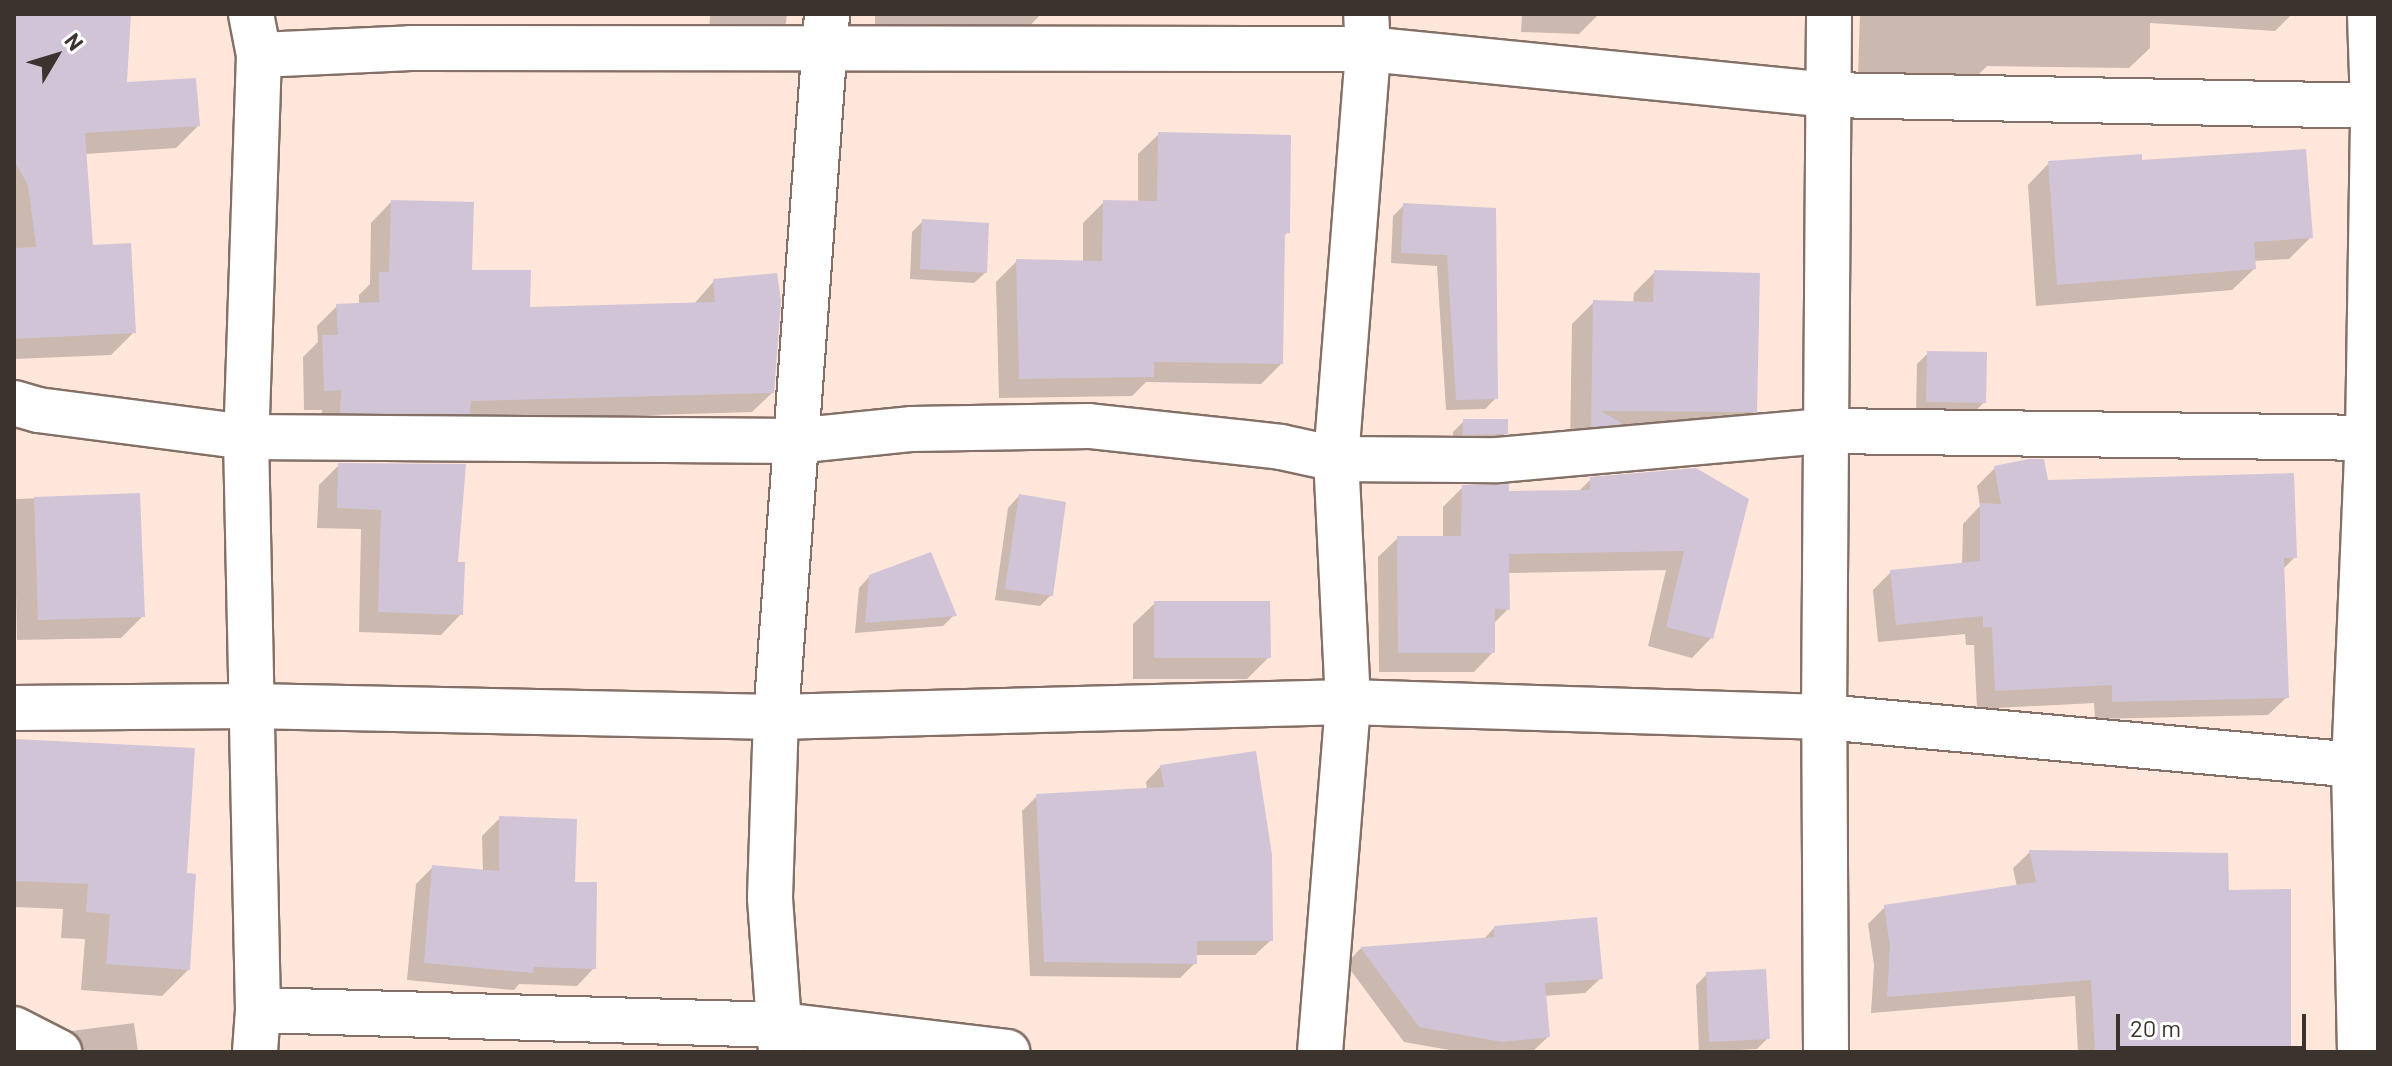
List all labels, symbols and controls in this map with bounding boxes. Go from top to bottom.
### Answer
north arrow [16,16,96,96]
text: N [60,27,90,55]
scale bar [2120,998,2310,1048]
text: 20 m [2130,1013,2181,1042]

